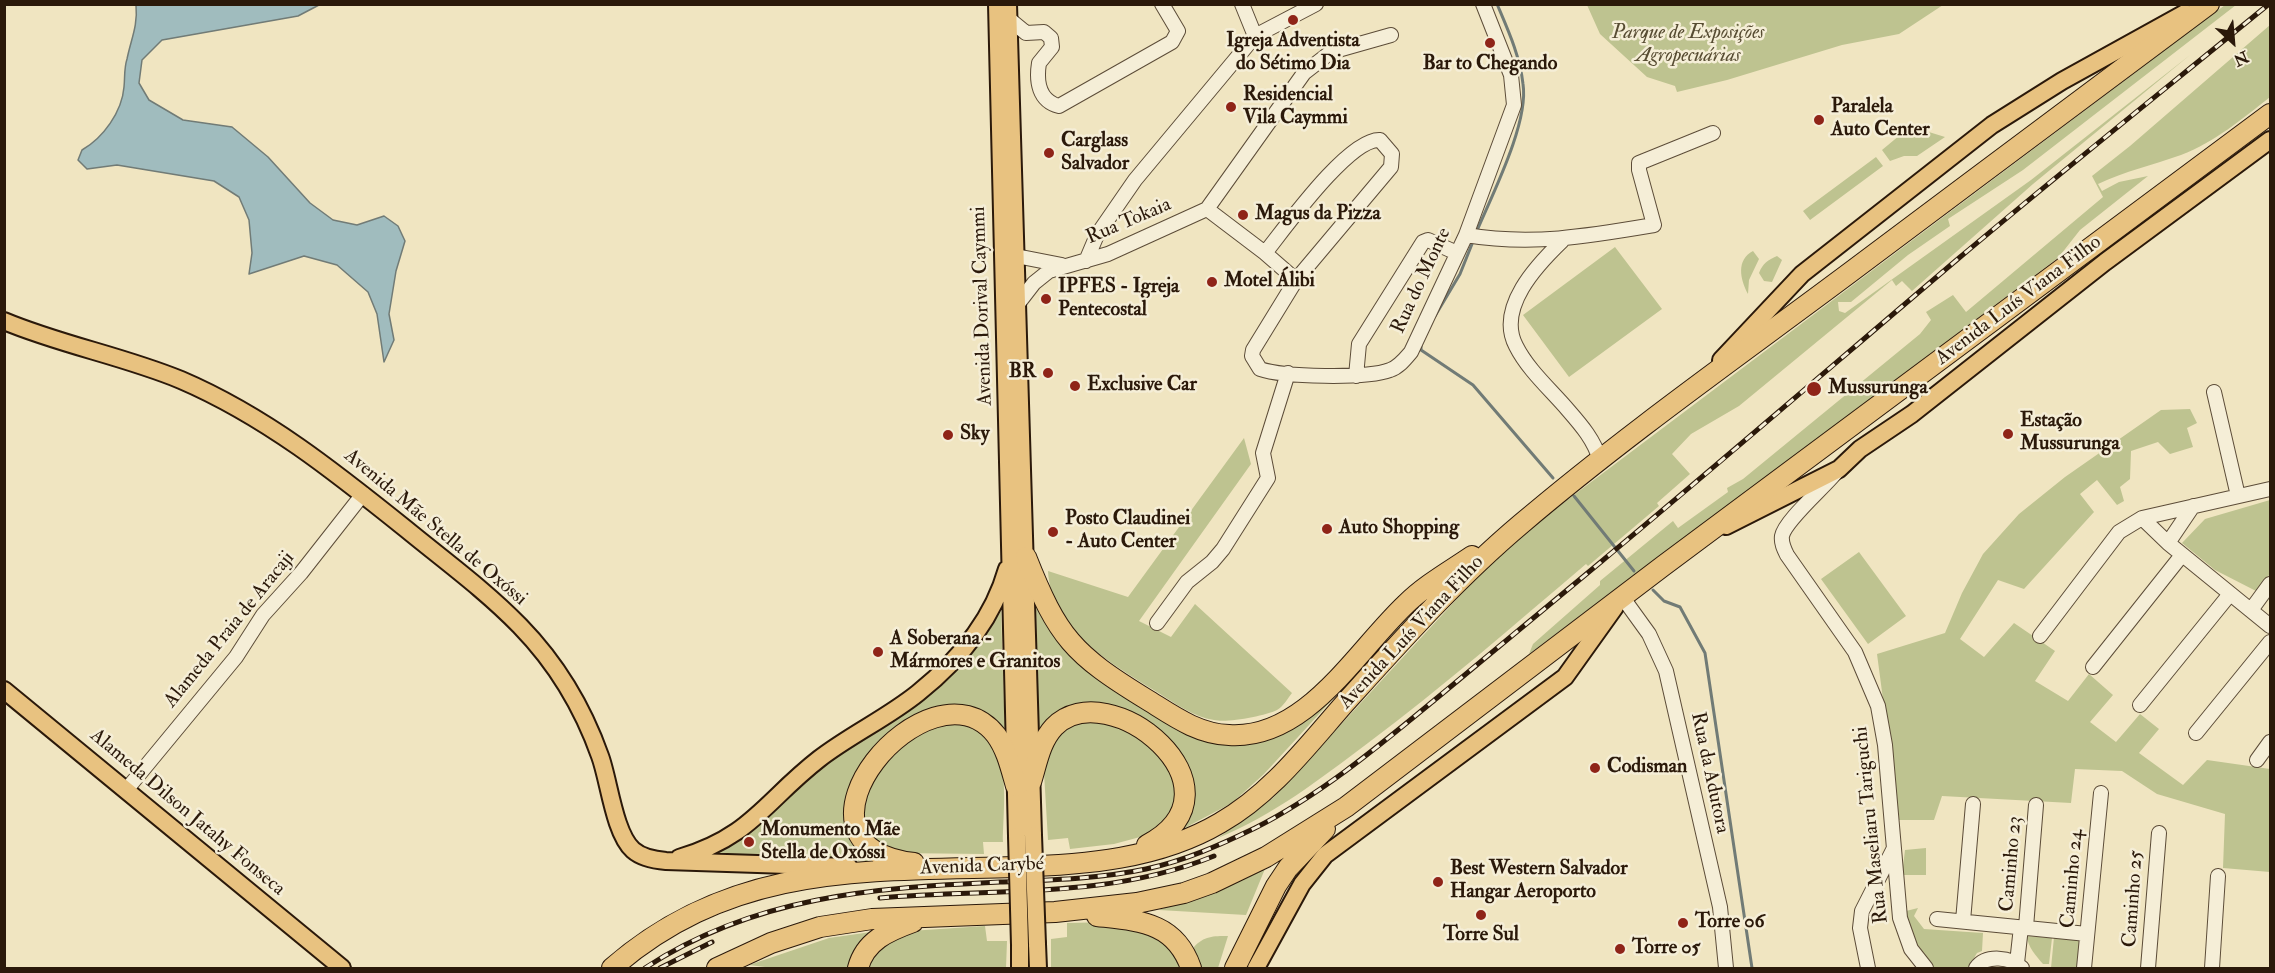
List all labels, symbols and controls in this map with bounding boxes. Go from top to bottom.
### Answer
north arrow [2203,12,2263,72]
marker: Igreja Adventista do Sétimo Dia [1286,13,1300,27]
park label: Parque de Exposições Agropecuárias [1612,22,1764,69]
place label: Igreja Adventista do Sétimo Dia [1226,30,1360,77]
marker: Bar to Chegando [1483,36,1497,50]
text: N [2230,46,2252,70]
place label: Bar to Chegando [1423,53,1557,77]
place label: Residencial Vila Caymmi [1243,84,1348,131]
place label: Paralela Auto Center [1831,96,1930,143]
marker: Residencial Vila Caymmi [1224,100,1238,114]
marker: Paralela Auto Center [1812,113,1826,127]
place label: Carglass Salvador [1061,130,1129,177]
marker: Carglass Salvador [1042,146,1056,160]
street label: Rua Tokaia [1083,193,1175,251]
place label: Magus da Pizza [1255,203,1381,227]
street label: Avenida Dorival Caymmi [968,206,998,406]
marker: Magus da Pizza [1236,208,1250,222]
street label: Rua do Monte [1387,224,1457,338]
street label: Avenida Luís Viana Filho [1931,231,2107,371]
place label: Motel Álibi [1224,270,1315,294]
marker: Motel Álibi [1205,275,1219,289]
place label: IPFES - Igreja Pentecostal [1058,276,1179,323]
marker: IPFES - Igreja Pentecostal [1039,292,1053,306]
place label: BR [1009,361,1036,385]
marker: BR [1041,366,1055,380]
place label: Exclusive Car [1087,374,1197,398]
place label: Mussurunga [1828,377,1928,401]
marker: Exclusive Car [1068,379,1082,393]
marker: Mussurunga [1805,380,1823,398]
place label: Estação Mussurunga [2020,410,2120,457]
place label: Sky [960,423,990,447]
marker: Estação Mussurunga [2001,427,2015,441]
marker: Sky [941,428,955,442]
street label: Avenida Mãe Stella de Oxóssi [339,444,531,612]
place label: Posto Claudinei - Auto Center [1065,508,1190,555]
place label: Auto Shopping [1339,517,1459,541]
marker: Auto Shopping [1320,522,1334,536]
marker: Posto Claudinei - Auto Center [1046,525,1060,539]
street label: Alameda Praia de Aracaji [160,547,300,713]
street label: Avenida Luís Viana Filho [1335,551,1489,715]
place label: A Soberana - Mármores e Granitos [890,628,1060,675]
marker: A Soberana - Mármores e Granitos [871,645,885,659]
street label: Rua da Adutora [1684,710,1734,836]
street label: Alameda Dilson Jatahy Fonseca [85,724,289,902]
street label: Rua Maseliaru Tariguchi [1850,725,1894,925]
place label: Codisman [1607,756,1687,780]
marker: Codisman [1588,761,1602,775]
street label: Caminho 23 [1996,815,2028,913]
place label: Monumento Mãe Stella de Oxóssi [761,819,900,866]
street label: Caminho 24 [2057,829,2089,929]
marker: Monumento Mãe Stella de Oxóssi [742,835,756,849]
street label: Caminho 25 [2119,850,2149,948]
street label: Avenida Carybé [920,853,1044,881]
place label: Best Western Salvador Hangar Aeroporto [1450,858,1628,905]
marker: Best Western Salvador Hangar Aeroporto [1431,875,1445,889]
marker: Torre Sul [1474,908,1488,922]
place label: Torre 06 [1695,911,1765,935]
marker: Torre 06 [1676,916,1690,930]
place label: Torre Sul [1443,924,1519,948]
place label: Torre 05 [1632,937,1700,961]
marker: Torre 05 [1613,942,1627,956]

